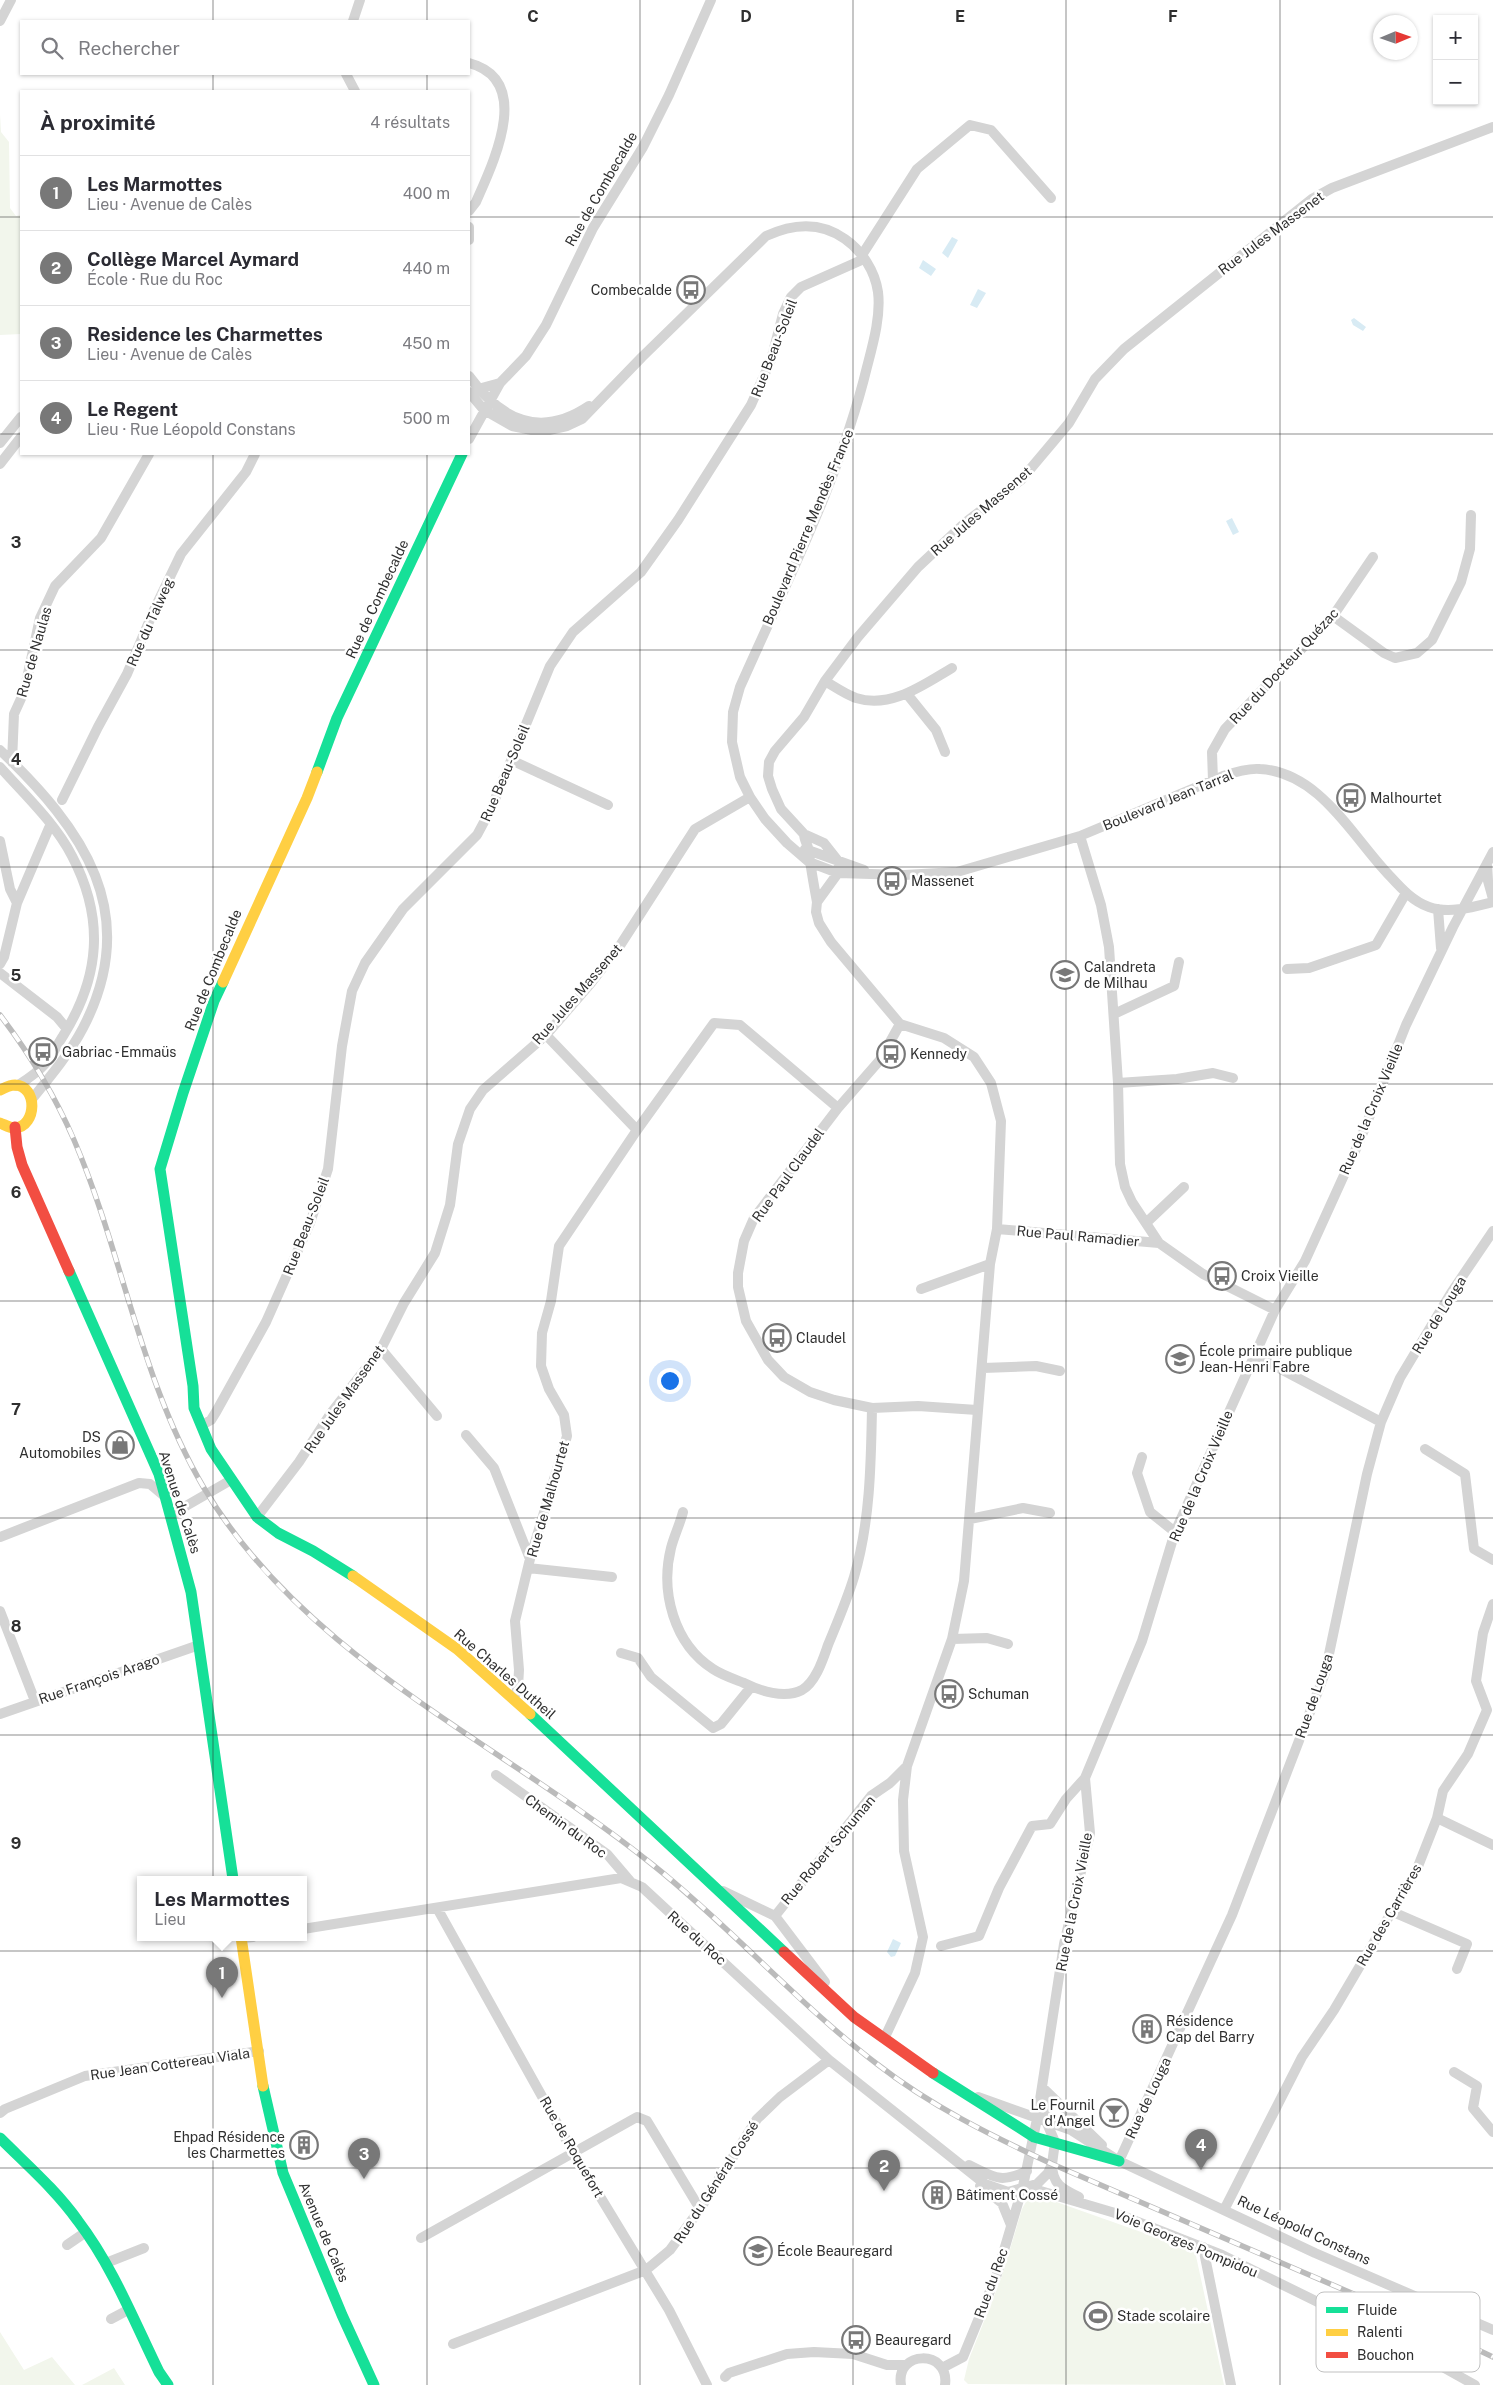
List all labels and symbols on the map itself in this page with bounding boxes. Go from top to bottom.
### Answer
text: C [527,7,539,26]
text: D [740,7,752,26]
text: E [955,7,965,26]
text: F [1168,7,1178,26]
north arrow [1373,15,1418,60]
street label: Rue de Combecalde [562,129,640,249]
street label: Rue Jules Massenet [1215,188,1327,278]
bus stop icon: Combecalde [676,275,706,305]
place label: Combecalde [591,282,672,298]
street label: Rue Beau-Soleil [748,297,800,399]
street label: Boulevard Pierre Mendès France [759,427,857,627]
street label: Rue Jules Massenet [928,463,1034,559]
text: 3 [11,533,21,552]
street label: Rue de Combecalde [342,537,412,661]
street label: Rue du Talweg [123,575,177,669]
street label: Rue de Naulas [13,605,55,699]
street label: Rue du Docteur Quézac [1226,605,1342,727]
street label: Rue Beau-Soleil [477,722,533,824]
text: 4 [11,750,22,769]
street label: Boulevard Jean Tarral [1100,766,1236,834]
bus stop icon: Malhourtet [1336,783,1366,813]
place label: Malhourtet [1370,790,1442,806]
bus stop icon: Massenet [877,866,907,896]
place label: Massenet [911,873,974,889]
street label: Rue de Combecalde [181,907,245,1033]
street label: Rue Jules Massenet [529,941,625,1047]
place label: Calandreta de Milhau [1084,959,1156,991]
school or university icon: Calandreta de Milhau [1050,960,1080,990]
text: 5 [11,966,22,985]
bus stop icon: Gabriac - Emmaüs [28,1037,58,1067]
bus stop icon: Kennedy [876,1039,906,1069]
street label: Rue de la Croix Vieille [1336,1041,1406,1177]
place label: Gabriac - Emmaüs [62,1044,176,1060]
place label: Kennedy [910,1046,968,1062]
street label: Rue Paul Claudel [749,1125,827,1225]
street label: Rue Beau-Soleil [280,1175,332,1277]
text: 6 [11,1183,21,1202]
street label: Rue Paul Ramadier [1016,1223,1140,1249]
bus stop icon: Croix Vieille [1207,1261,1237,1291]
place label: Croix Vieille [1241,1268,1319,1284]
street label: Rue de Louga [1409,1273,1469,1357]
bus stop icon: Claudel [762,1323,792,1353]
place label: Claudel [796,1330,846,1346]
street label: Rue Jules Massenet [301,1342,387,1456]
place label: École primaire publique Jean-Henri Fabre [1199,1342,1353,1375]
school or university icon: École primaire publique Jean-Henri Fabre [1165,1344,1195,1374]
your location [657,1368,683,1394]
text: 7 [11,1400,21,1419]
street label: Rue de la Croix Vieille [1166,1408,1236,1544]
place label: DS Automobiles [19,1429,101,1461]
shop icon: DS Automobiles [105,1430,135,1460]
street label: Rue de Malhourtet [524,1439,572,1559]
street label: Avenue de Calès [156,1449,204,1555]
text: 8 [11,1617,22,1636]
street label: Rue Charles Dutheil [451,1626,559,1722]
street label: Rue François Arago [36,1651,162,1707]
street label: Rue de Louga [1292,1652,1336,1740]
bus stop icon: Schuman [934,1679,964,1709]
place label: Schuman [968,1686,1029,1702]
street label: Chemin du Roc [522,1791,610,1861]
street label: Rue Robert Schuman [778,1792,878,1908]
street label: Rue de la Croix Vieille [1053,1831,1095,1973]
text: 9 [11,1834,21,1853]
street label: Rue des Carrières [1353,1861,1425,1969]
street label: Rue du Roc [664,1908,730,1968]
pin: 1 [206,1957,238,1998]
place label: Résidence Cap del Barry [1166,2013,1255,2045]
building icon: Résidence Cap del Barry [1132,2014,1162,2044]
street label: Rue Jean Cottereau Viala [89,2045,251,2083]
street label: Rue de Louga [1122,2055,1174,2141]
street label: Rue de Roquefort [537,2094,607,2200]
place label: Le Fournil d'Angel [1030,2097,1095,2129]
bar icon: Le Fournil d'Angel [1099,2098,1129,2128]
street label: Rue du Général Cossé [670,2118,762,2246]
place label: Ehpad Résidence les Charmettes [173,2129,285,2161]
pin: 4 [1185,2129,1217,2170]
building icon: Ehpad Résidence les Charmettes [289,2130,319,2160]
pin: 3 [348,2138,380,2179]
pin: 2 [868,2150,900,2191]
street label: Avenue de Calès [296,2180,352,2284]
building icon: Bâtiment Cossé [922,2180,952,2210]
place label: Bâtiment Cossé [956,2187,1058,2203]
street label: Rue Léopold Constans [1235,2192,1373,2268]
street label: Voie Georges Pompidou [1112,2205,1260,2281]
school or university icon: École Beauregard [743,2236,773,2266]
place label: École Beauregard [777,2242,893,2259]
street label: Rue du Rec [971,2246,1011,2320]
legend [1316,2292,1480,2372]
sports icon: Stade scolaire [1083,2301,1113,2331]
text: Fluide [1357,2302,1397,2318]
place label: Stade scolaire [1117,2308,1210,2324]
text: Ralenti [1357,2324,1403,2340]
bus stop icon: Beauregard [841,2325,871,2355]
place label: Beauregard [875,2332,951,2348]
text: Bouchon [1357,2347,1414,2363]

